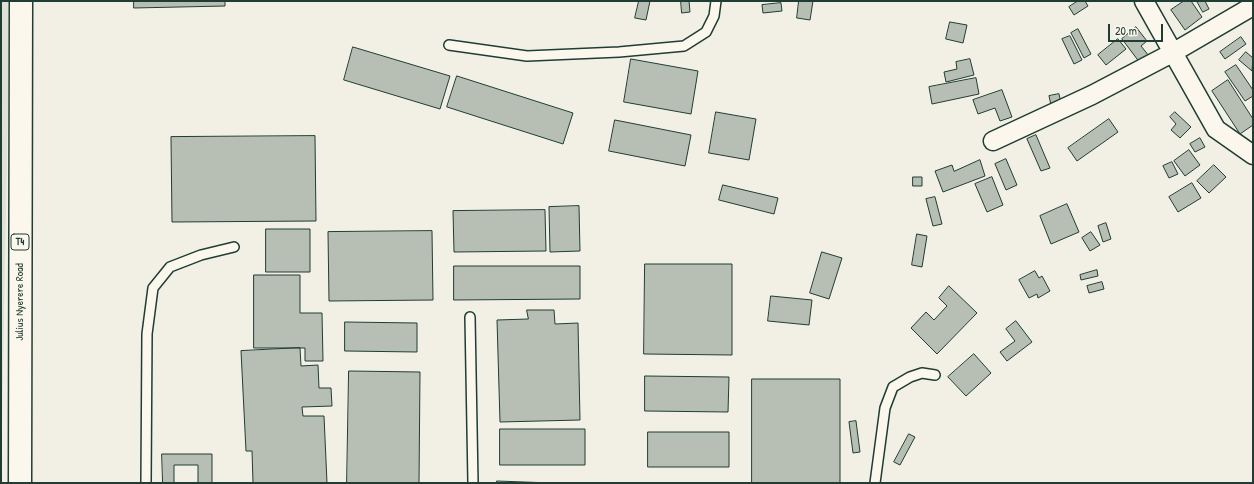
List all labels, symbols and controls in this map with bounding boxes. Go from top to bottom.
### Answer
scale bar [1110,16,1165,42]
text: 20 m [1115,22,1137,39]
road number: T4 [11,234,29,250]
street label: Julius Nyerere Road [13,263,27,341]

